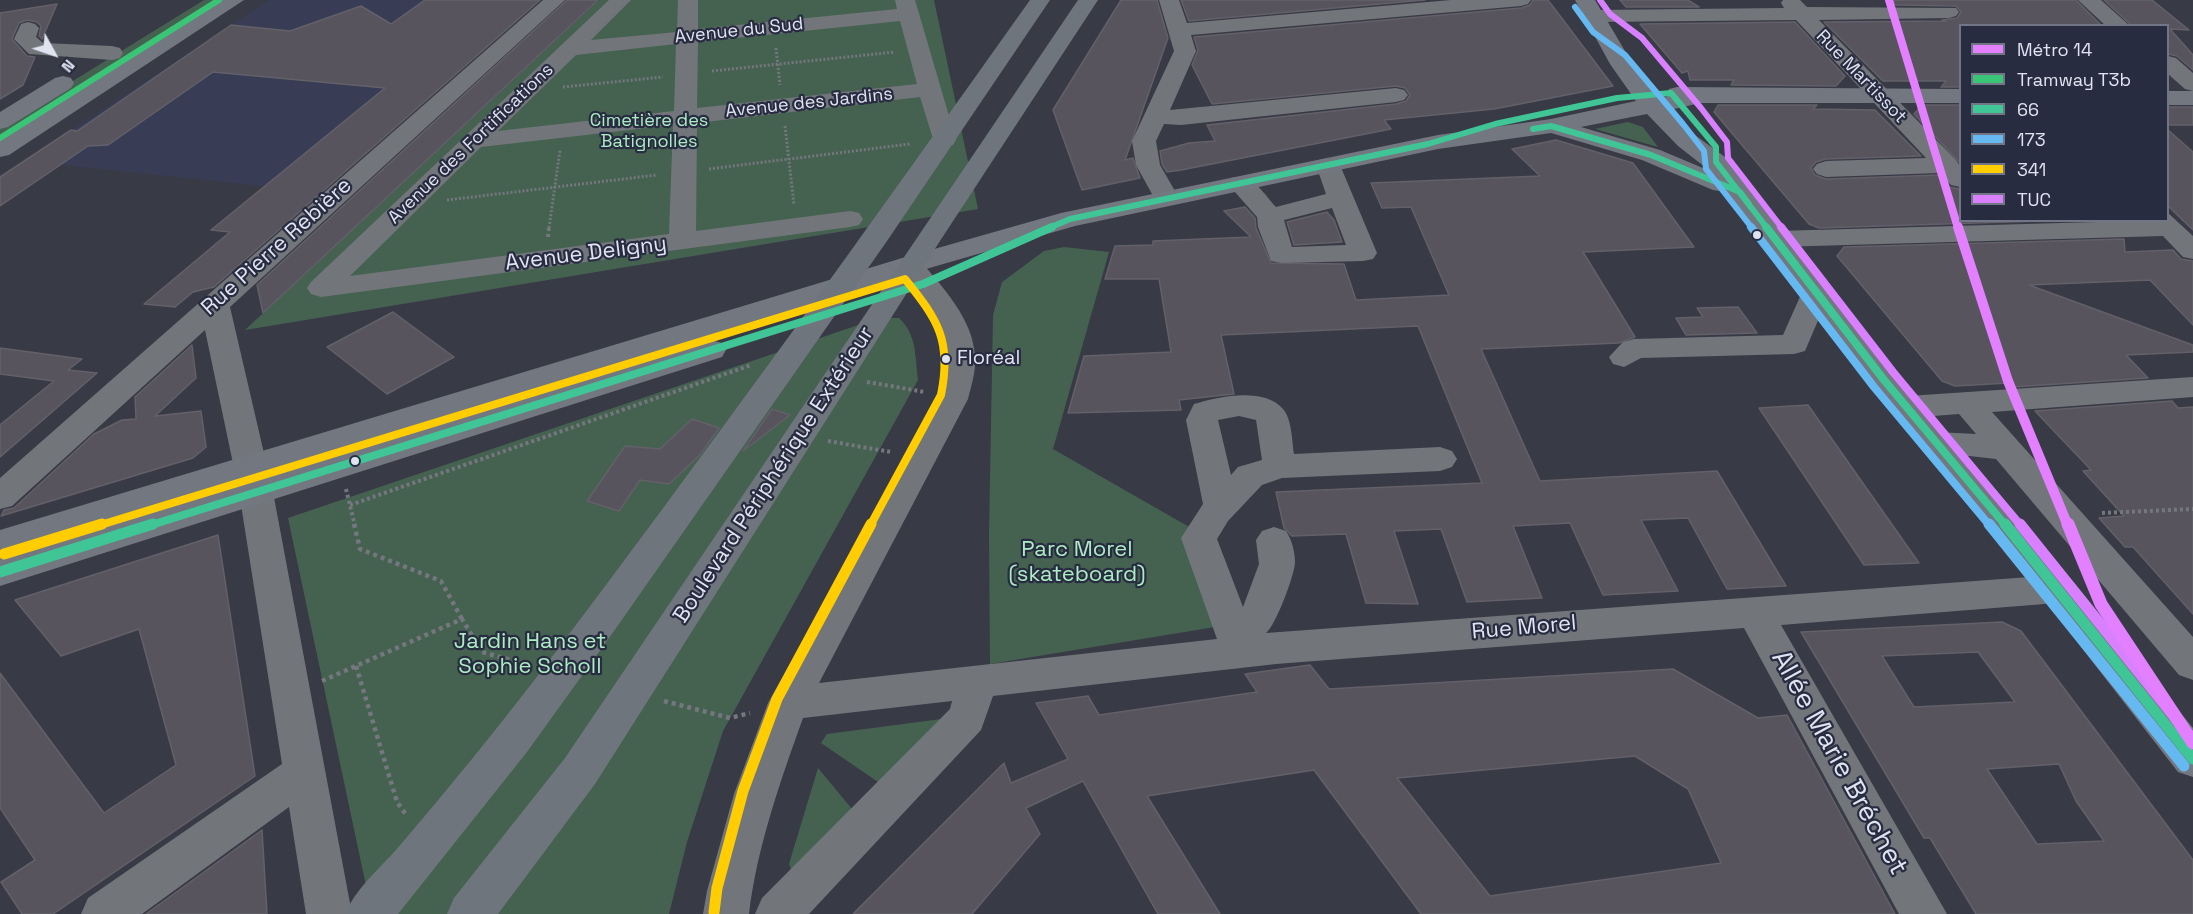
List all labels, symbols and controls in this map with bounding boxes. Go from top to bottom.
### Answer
street label: Avenue du Sud [674,14,804,48]
north arrow [24,24,84,84]
legend [1959,24,2169,222]
street label: Rue Martissot [1811,26,1911,128]
text: Métro 14 [2017,38,2092,61]
text: N [57,55,80,77]
street label: Avenue des Fortifications [384,59,558,229]
text: Tramway T3b [2017,68,2131,91]
street label: Avenue des Jardins [724,83,894,123]
text: 66 [2017,98,2039,121]
park label: Cimetière des Batignolles [590,110,708,152]
text: 173 [2017,128,2046,151]
text: 341 [2017,158,2046,181]
street label: Rue Pierre Rebière [196,173,358,321]
text: TUC [2017,188,2051,211]
unlabelled marker [1751,229,1763,241]
street label: Avenue Deligny [504,231,668,277]
street label: Boulevard Périphérique Extérieur [668,322,880,628]
place label: Floréal [957,347,1020,371]
marker: Floréal [940,353,952,365]
unlabelled marker [349,455,361,467]
park label: Parc Morel (skateboard) [1009,537,1145,588]
street label: Rue Morel [1471,610,1577,646]
park label: Jardin Hans et Sophie Scholl [454,629,606,680]
street label: Allée Marie Bréchet [1764,645,1914,881]

